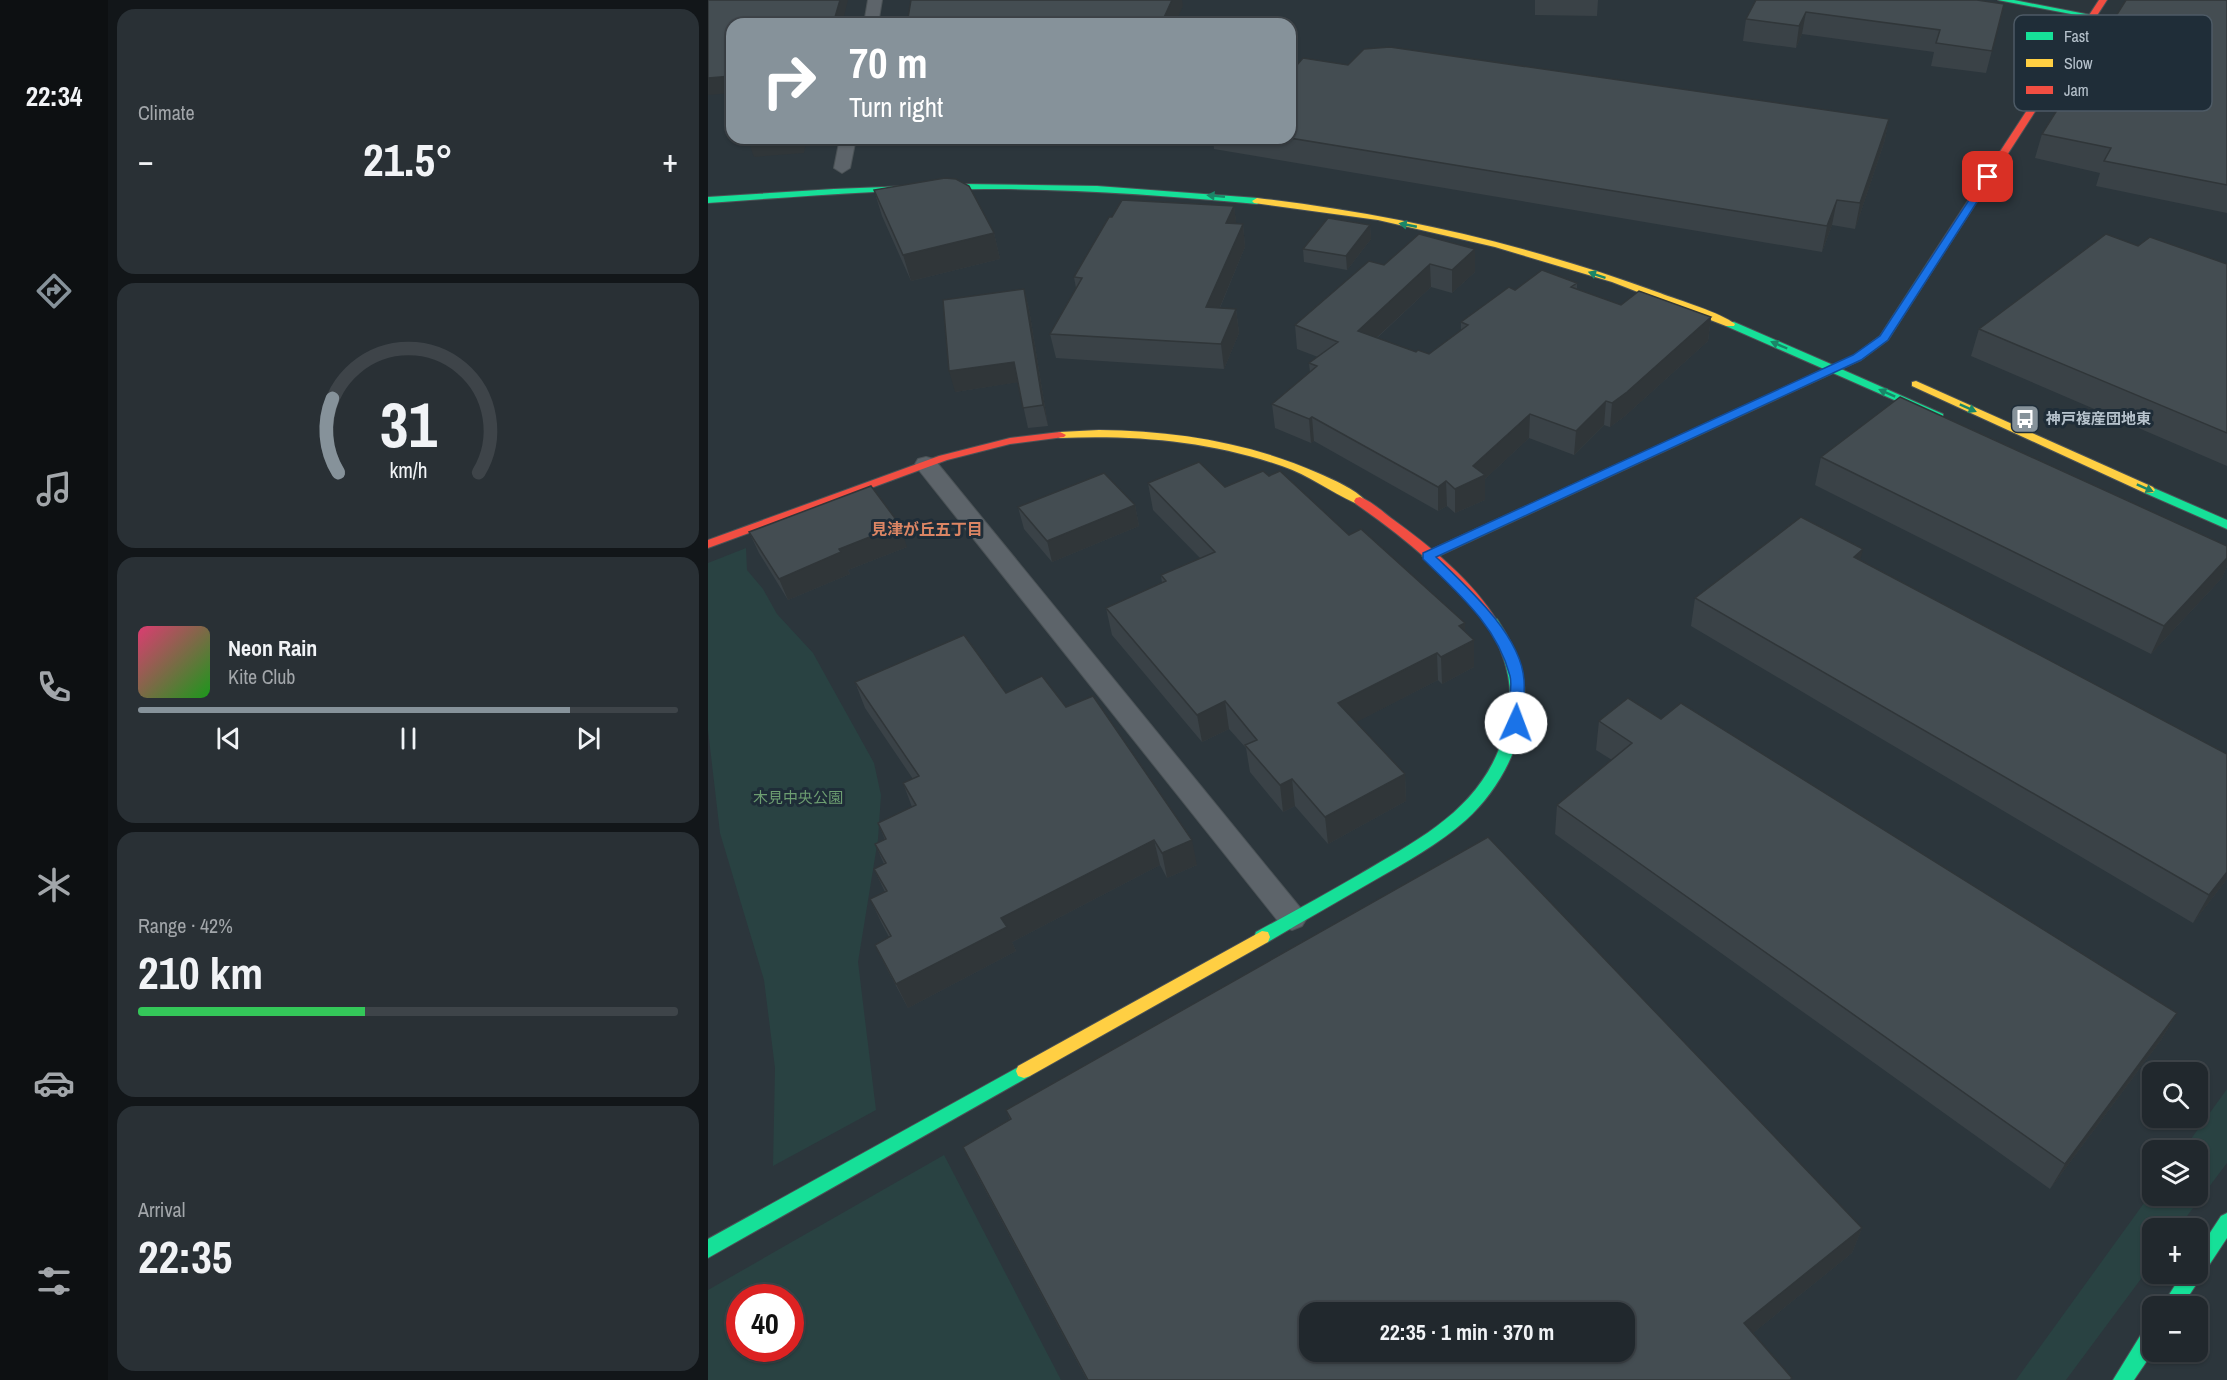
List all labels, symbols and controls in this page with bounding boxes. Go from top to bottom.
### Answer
legend [2014,15,2212,111]
text: Fast [2064,25,2089,47]
text: 70 m [849,35,928,91]
icon: right [750,42,828,120]
text: Slow [2064,52,2093,74]
text: 22:34 [26,78,82,114]
text: Jam [2064,79,2089,101]
text: Turn right [849,89,943,125]
text: Climate [138,99,195,126]
text: 21.5° [363,129,453,190]
text: − [138,138,154,182]
text: + [662,138,678,182]
pin [1962,151,2013,202]
icon: arrive [1971,160,2004,193]
one-way arrow [1206,191,1225,201]
one-way arrow [1399,220,1418,229]
one-way arrow [1588,269,1606,279]
icon: directions [33,270,75,312]
one-way arrow [1769,340,1787,350]
text: 31 [380,382,437,466]
one-way arrow [1879,388,1896,397]
one-way arrow [1959,403,1976,412]
bus stop icon: 神戸複産団地東 [2009,403,2041,435]
place label: 神戸複産団地東 [2045,408,2151,429]
text: km/h [389,456,427,485]
icon: music [33,468,75,510]
one-way arrow [2137,483,2155,493]
district label: 見津が丘五丁目 [871,518,983,540]
text: Neon Rain [228,633,317,663]
text: Kite Club [228,663,295,690]
icon: phone [33,666,75,708]
position arrow [1484,691,1548,755]
icon: previous [212,722,245,755]
icon: pause [392,722,425,755]
icon: next [572,722,605,755]
park label: 木見中央公園 [753,787,843,808]
icon: climate [33,864,75,906]
text: Range · 42% [138,912,233,939]
text: 210 km [138,942,263,1003]
icon: car [33,1062,75,1104]
map controls [2142,1062,2208,1362]
button: search [2142,1062,2208,1128]
button: layers [2142,1140,2208,1206]
text: Arrival [138,1196,185,1223]
button: + [2142,1218,2208,1284]
text: 22:35 [138,1226,232,1287]
icon: filters [33,1260,75,1302]
speed limit sign: 40 [726,1284,804,1362]
button: − [2142,1296,2208,1362]
text: 22:35 · 1 min · 370 m [1380,1317,1554,1347]

